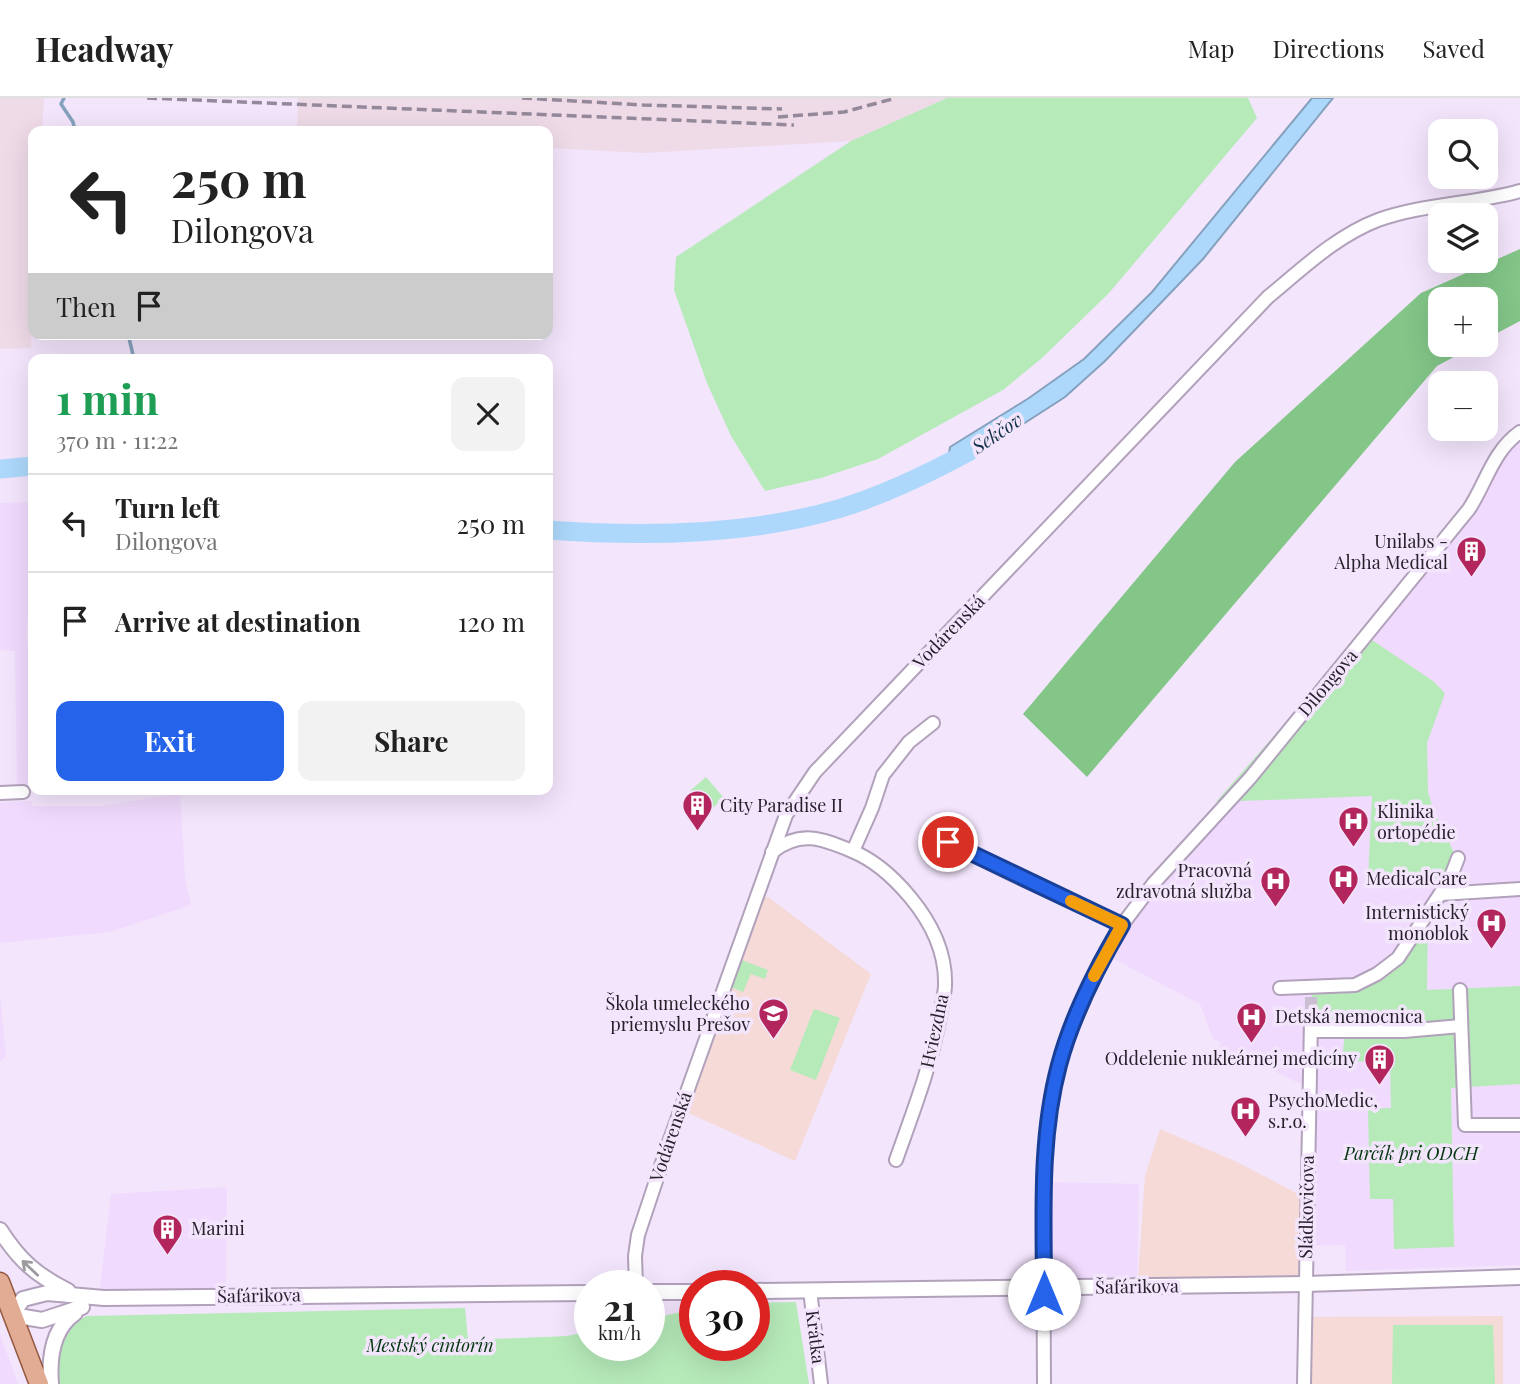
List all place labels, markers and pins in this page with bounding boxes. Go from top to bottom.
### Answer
place label: Unilabs - Alpha Medical [1333,529,1448,574]
building icon: Unilabs - Alpha Medical [1454,535,1488,579]
building icon: City Paradise II [680,789,714,833]
place label: City Paradise II [720,793,843,817]
place label: Klinika ortopédie [1377,799,1456,844]
hospital icon: Klinika ortopédie [1337,805,1371,849]
pin [918,812,978,872]
place label: Pracovná zdravotná služba [1116,858,1252,903]
hospital icon: MedicalCare [1326,862,1360,906]
hospital icon: Pracovná zdravotná služba [1258,864,1292,908]
place label: MedicalCare [1366,866,1467,890]
place label: Internistický monoblok [1365,900,1469,945]
hospital icon: Internistický monoblok [1475,906,1509,950]
place label: Škola umeleckého priemyslu Prešov [605,991,750,1036]
school or university icon: Škola umeleckého priemyslu Prešov [756,997,790,1041]
hospital icon: Detská nemocnica [1235,1000,1269,1044]
place label: Detská nemocnica [1275,1004,1423,1028]
building icon: Oddelenie nukleárnej medicíny [1363,1042,1397,1086]
place label: Oddelenie nukleárnej medicíny [1105,1046,1357,1070]
place label: PsychoMedic, s.r.o. [1268,1088,1378,1133]
hospital icon: PsychoMedic, s.r.o. [1228,1094,1262,1138]
building icon: Marini [151,1212,185,1256]
place label: Marini [191,1216,245,1240]

